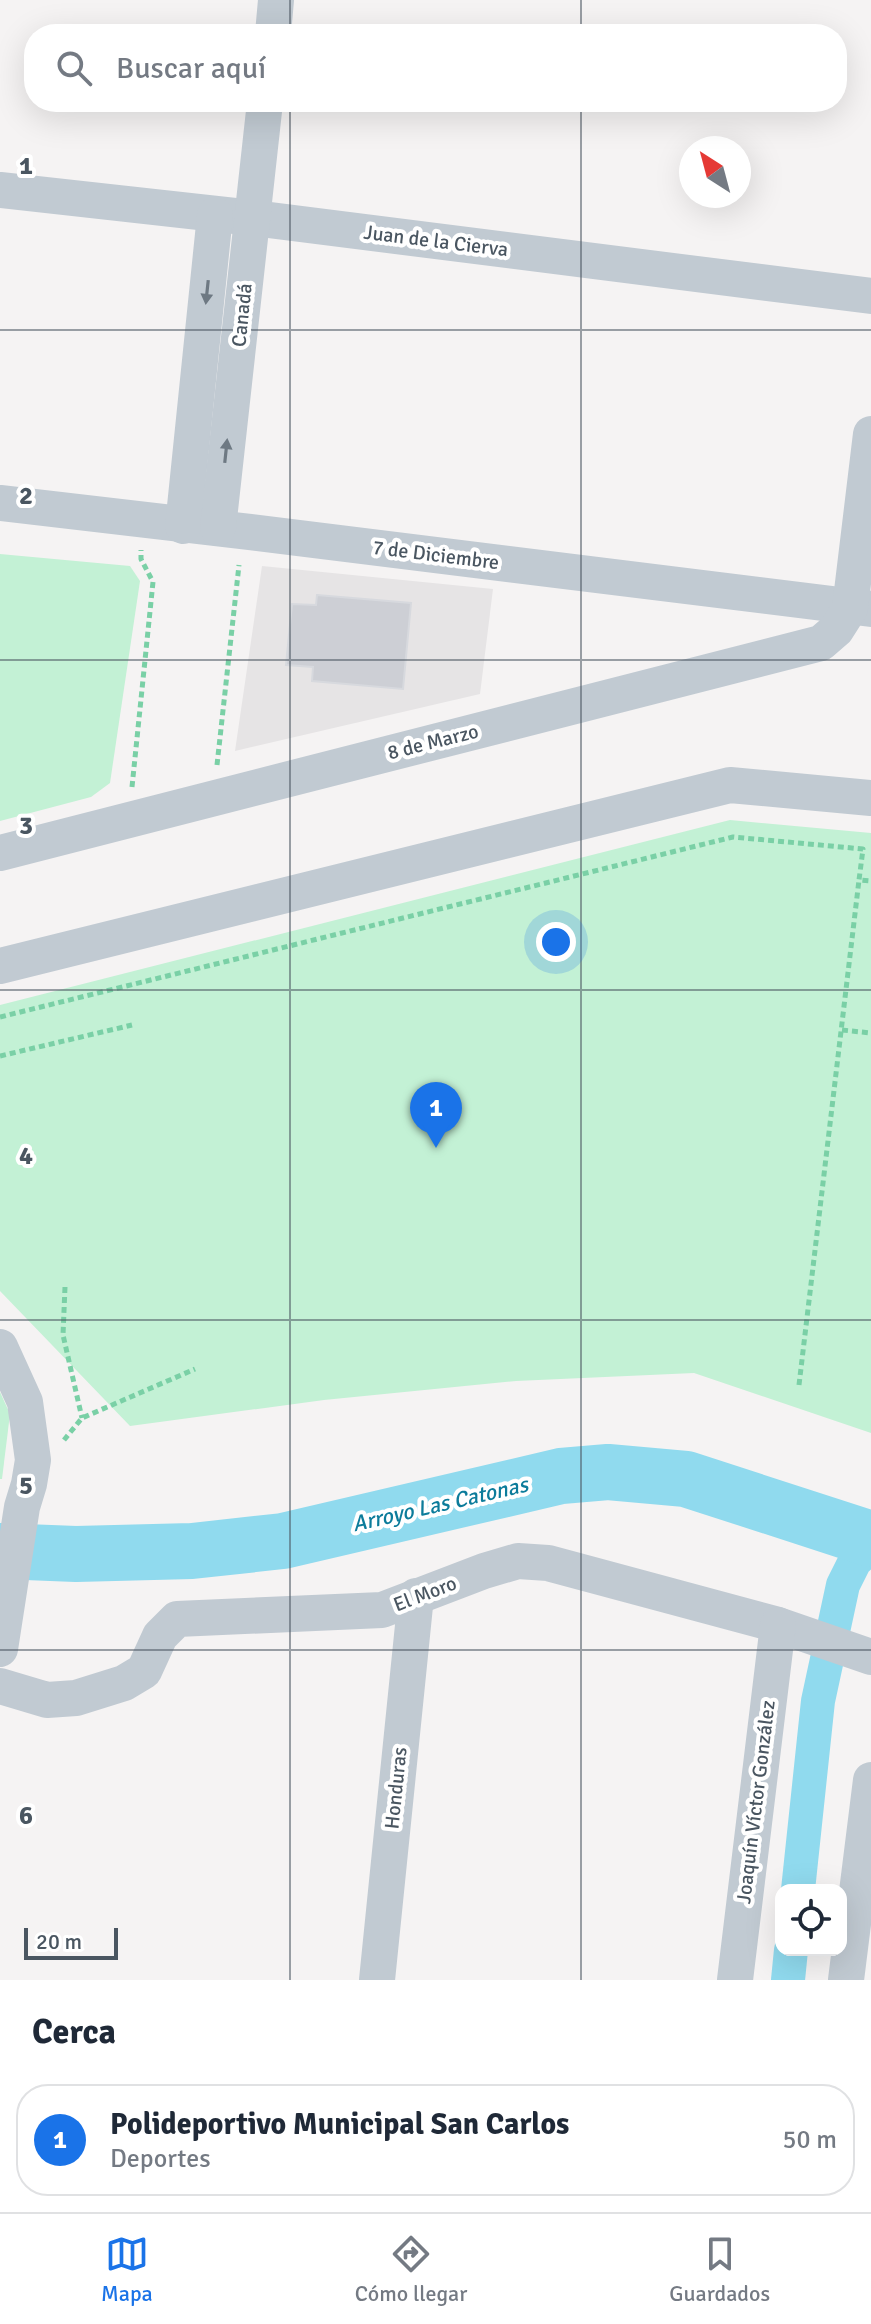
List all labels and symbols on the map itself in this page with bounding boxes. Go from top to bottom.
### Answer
north arrow [679,136,751,208]
text: 1 [19,150,33,182]
street label: Juan de la Cierva [362,220,510,262]
one-way arrow [200,280,213,305]
street label: Canadá [226,282,258,348]
one-way arrow [220,438,233,463]
text: 2 [19,480,33,512]
street label: 7 de Diciembre [371,535,501,575]
street label: 8 de Marzo [385,719,481,765]
text: 3 [19,810,33,842]
your location [536,922,576,962]
pin: 1 [410,1082,462,1148]
text: 4 [19,1140,33,1172]
text: 5 [19,1470,33,1502]
water label: Arroyo Las Catonas [350,1470,533,1537]
street label: El Moro [390,1571,460,1617]
street label: Joaquín Víctor González [731,1699,781,1905]
street label: Honduras [379,1745,413,1830]
text: 6 [19,1800,33,1832]
scale bar [24,1924,118,1960]

